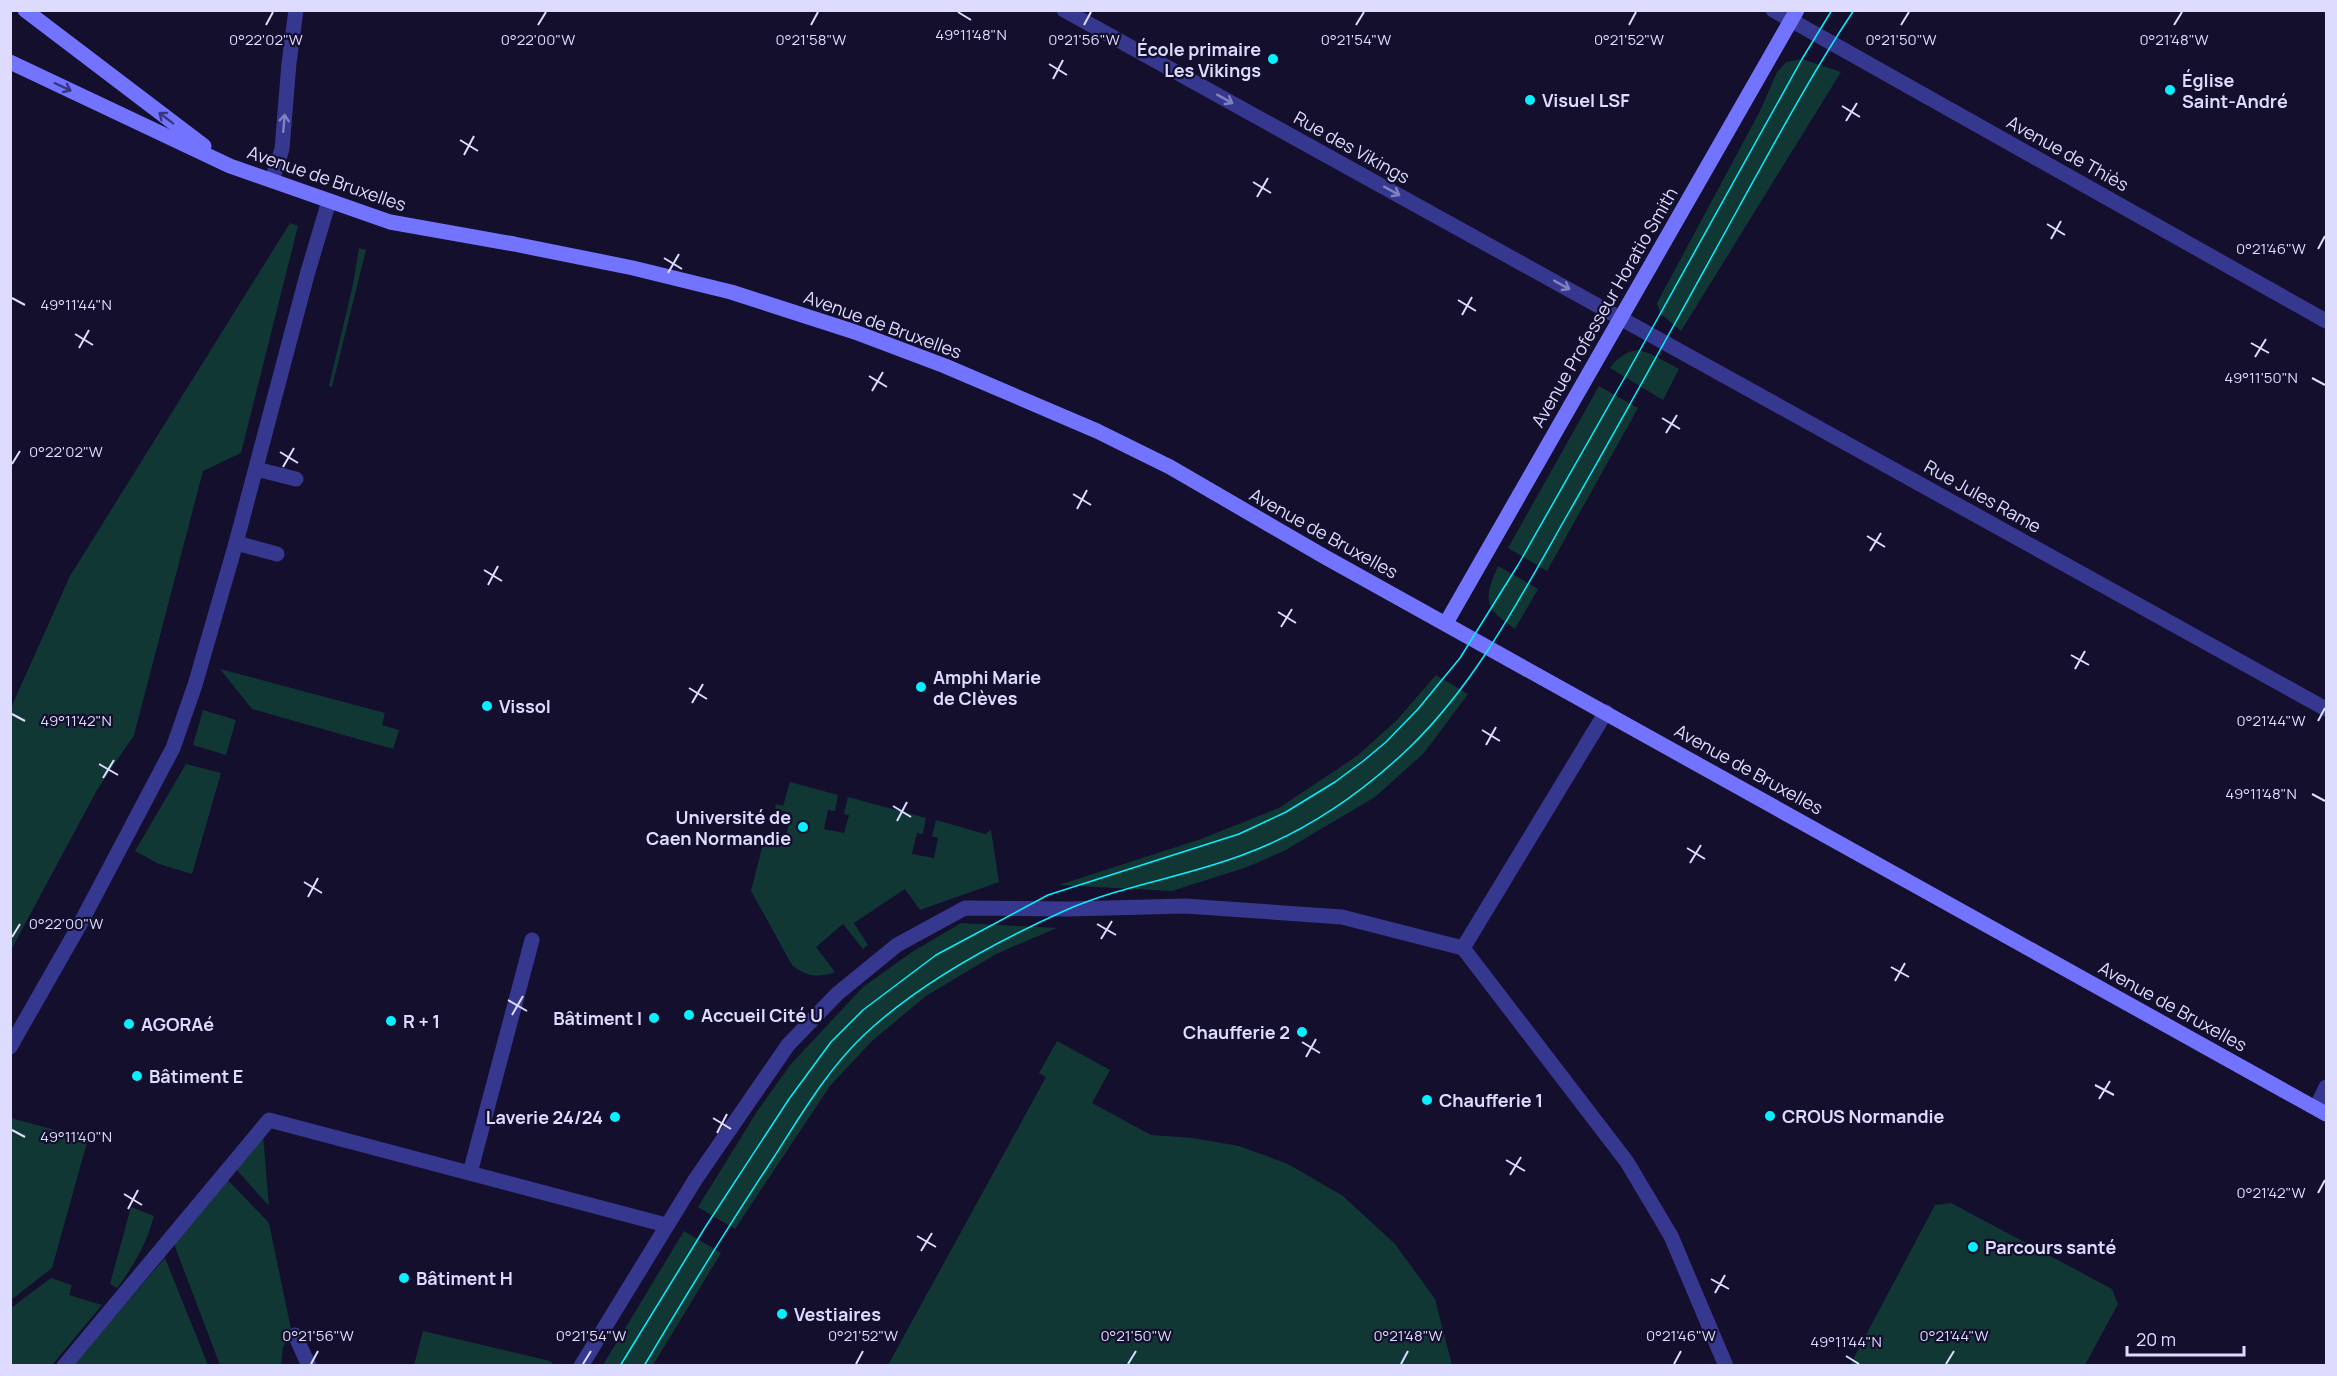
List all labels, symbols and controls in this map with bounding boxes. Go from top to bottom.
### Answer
text: 49°11'48"N [935,24,1007,45]
text: 0°22'02"W [229,29,303,50]
text: 0°22'00"W [501,29,575,50]
text: 0°21'58"W [776,29,846,50]
text: 0°21'56"W [1048,29,1120,50]
text: 0°21'54"W [1321,29,1391,50]
text: 0°21'52"W [1594,29,1664,50]
text: 0°21'50"W [1865,29,1937,50]
text: 0°21'48"W [2139,29,2209,50]
place label: École primaire Les Vikings [1137,37,1261,82]
marker: École primaire Les Vikings [1266,52,1280,66]
place label: Église Saint-André [2182,68,2288,113]
one-way arrow [54,81,72,93]
marker: Église Saint-André [2163,83,2177,97]
place label: Visuel LSF [1542,88,1630,112]
marker: Visuel LSF [1523,93,1537,107]
one-way arrow [1216,94,1233,106]
street label: Rue des Vikings [1290,105,1414,189]
street label: Avenue de Thiès [2003,110,2133,196]
one-way arrow [159,111,175,124]
one-way arrow [279,114,290,134]
street label: Avenue de Bruxelles [244,140,410,216]
street label: Avenue Professeur Horatio Smith [1525,183,1683,431]
one-way arrow [1382,186,1400,197]
text: 0°21'46"W [2236,238,2306,259]
one-way arrow [1553,280,1571,291]
street label: Avenue de Bruxelles [801,284,965,364]
text: 49°11'44"N [40,294,112,315]
text: 49°11'50"N [2224,367,2298,388]
text: 0°22'02"W [29,441,103,462]
street label: Rue Jules Rame [1920,454,2046,538]
street label: Avenue de Bruxelles [1245,482,1403,584]
place label: Amphi Marie de Clèves [933,665,1041,710]
marker: Amphi Marie de Clèves [914,680,928,694]
place label: Vissol [499,694,551,718]
marker: Vissol [480,699,494,713]
text: 49°11'42"N [40,710,112,731]
text: 0°21'44"W [2237,710,2306,731]
street label: Avenue de Bruxelles [1670,718,1828,820]
text: 49°11'48"N [2225,783,2297,804]
place label: Université de Caen Normandie [646,805,791,850]
marker: Université de Caen Normandie [796,820,810,834]
text: 0°22'00"W [29,913,103,934]
street label: Avenue de Bruxelles [2094,955,2252,1057]
place label: Accueil Cité U [701,1003,823,1027]
place label: Bâtiment I [553,1006,642,1030]
marker: Accueil Cité U [682,1008,696,1022]
place label: R + 1 [403,1009,440,1033]
marker: Bâtiment I [647,1011,661,1025]
place label: AGORAé [141,1012,214,1036]
marker: R + 1 [384,1014,398,1028]
marker: AGORAé [122,1017,136,1031]
place label: Chaufferie 2 [1183,1020,1290,1044]
marker: Chaufferie 2 [1295,1025,1309,1039]
place label: Bâtiment E [149,1064,243,1088]
marker: Bâtiment E [130,1069,144,1083]
place label: Chaufferie 1 [1439,1088,1543,1112]
marker: Chaufferie 1 [1420,1093,1434,1107]
place label: CROUS Normandie [1782,1104,1945,1128]
place label: Laverie 24/24 [486,1105,603,1129]
marker: CROUS Normandie [1763,1109,1777,1123]
marker: Laverie 24/24 [608,1110,622,1124]
text: 49°11'40"N [40,1126,112,1147]
text: 0°21'42"W [2236,1182,2306,1203]
place label: Parcours santé [1985,1235,2116,1259]
marker: Parcours santé [1966,1240,1980,1254]
place label: Bâtiment H [416,1266,513,1290]
marker: Bâtiment H [397,1271,411,1285]
place label: Vestiaires [794,1302,881,1326]
marker: Vestiaires [775,1307,789,1321]
scale bar [2127,1319,2244,1357]
text: 0°21'56"W [282,1325,354,1346]
text: 0°21'54"W [556,1325,626,1346]
text: 0°21'52"W [828,1325,898,1346]
text: 0°21'50"W [1100,1325,1172,1346]
text: 0°21'48"W [1373,1325,1443,1346]
text: 0°21'46"W [1646,1325,1716,1346]
text: 0°21'44"W [1920,1325,1989,1346]
text: 20 m [2136,1327,2176,1351]
text: 49°11'44"N [1810,1331,1882,1352]

